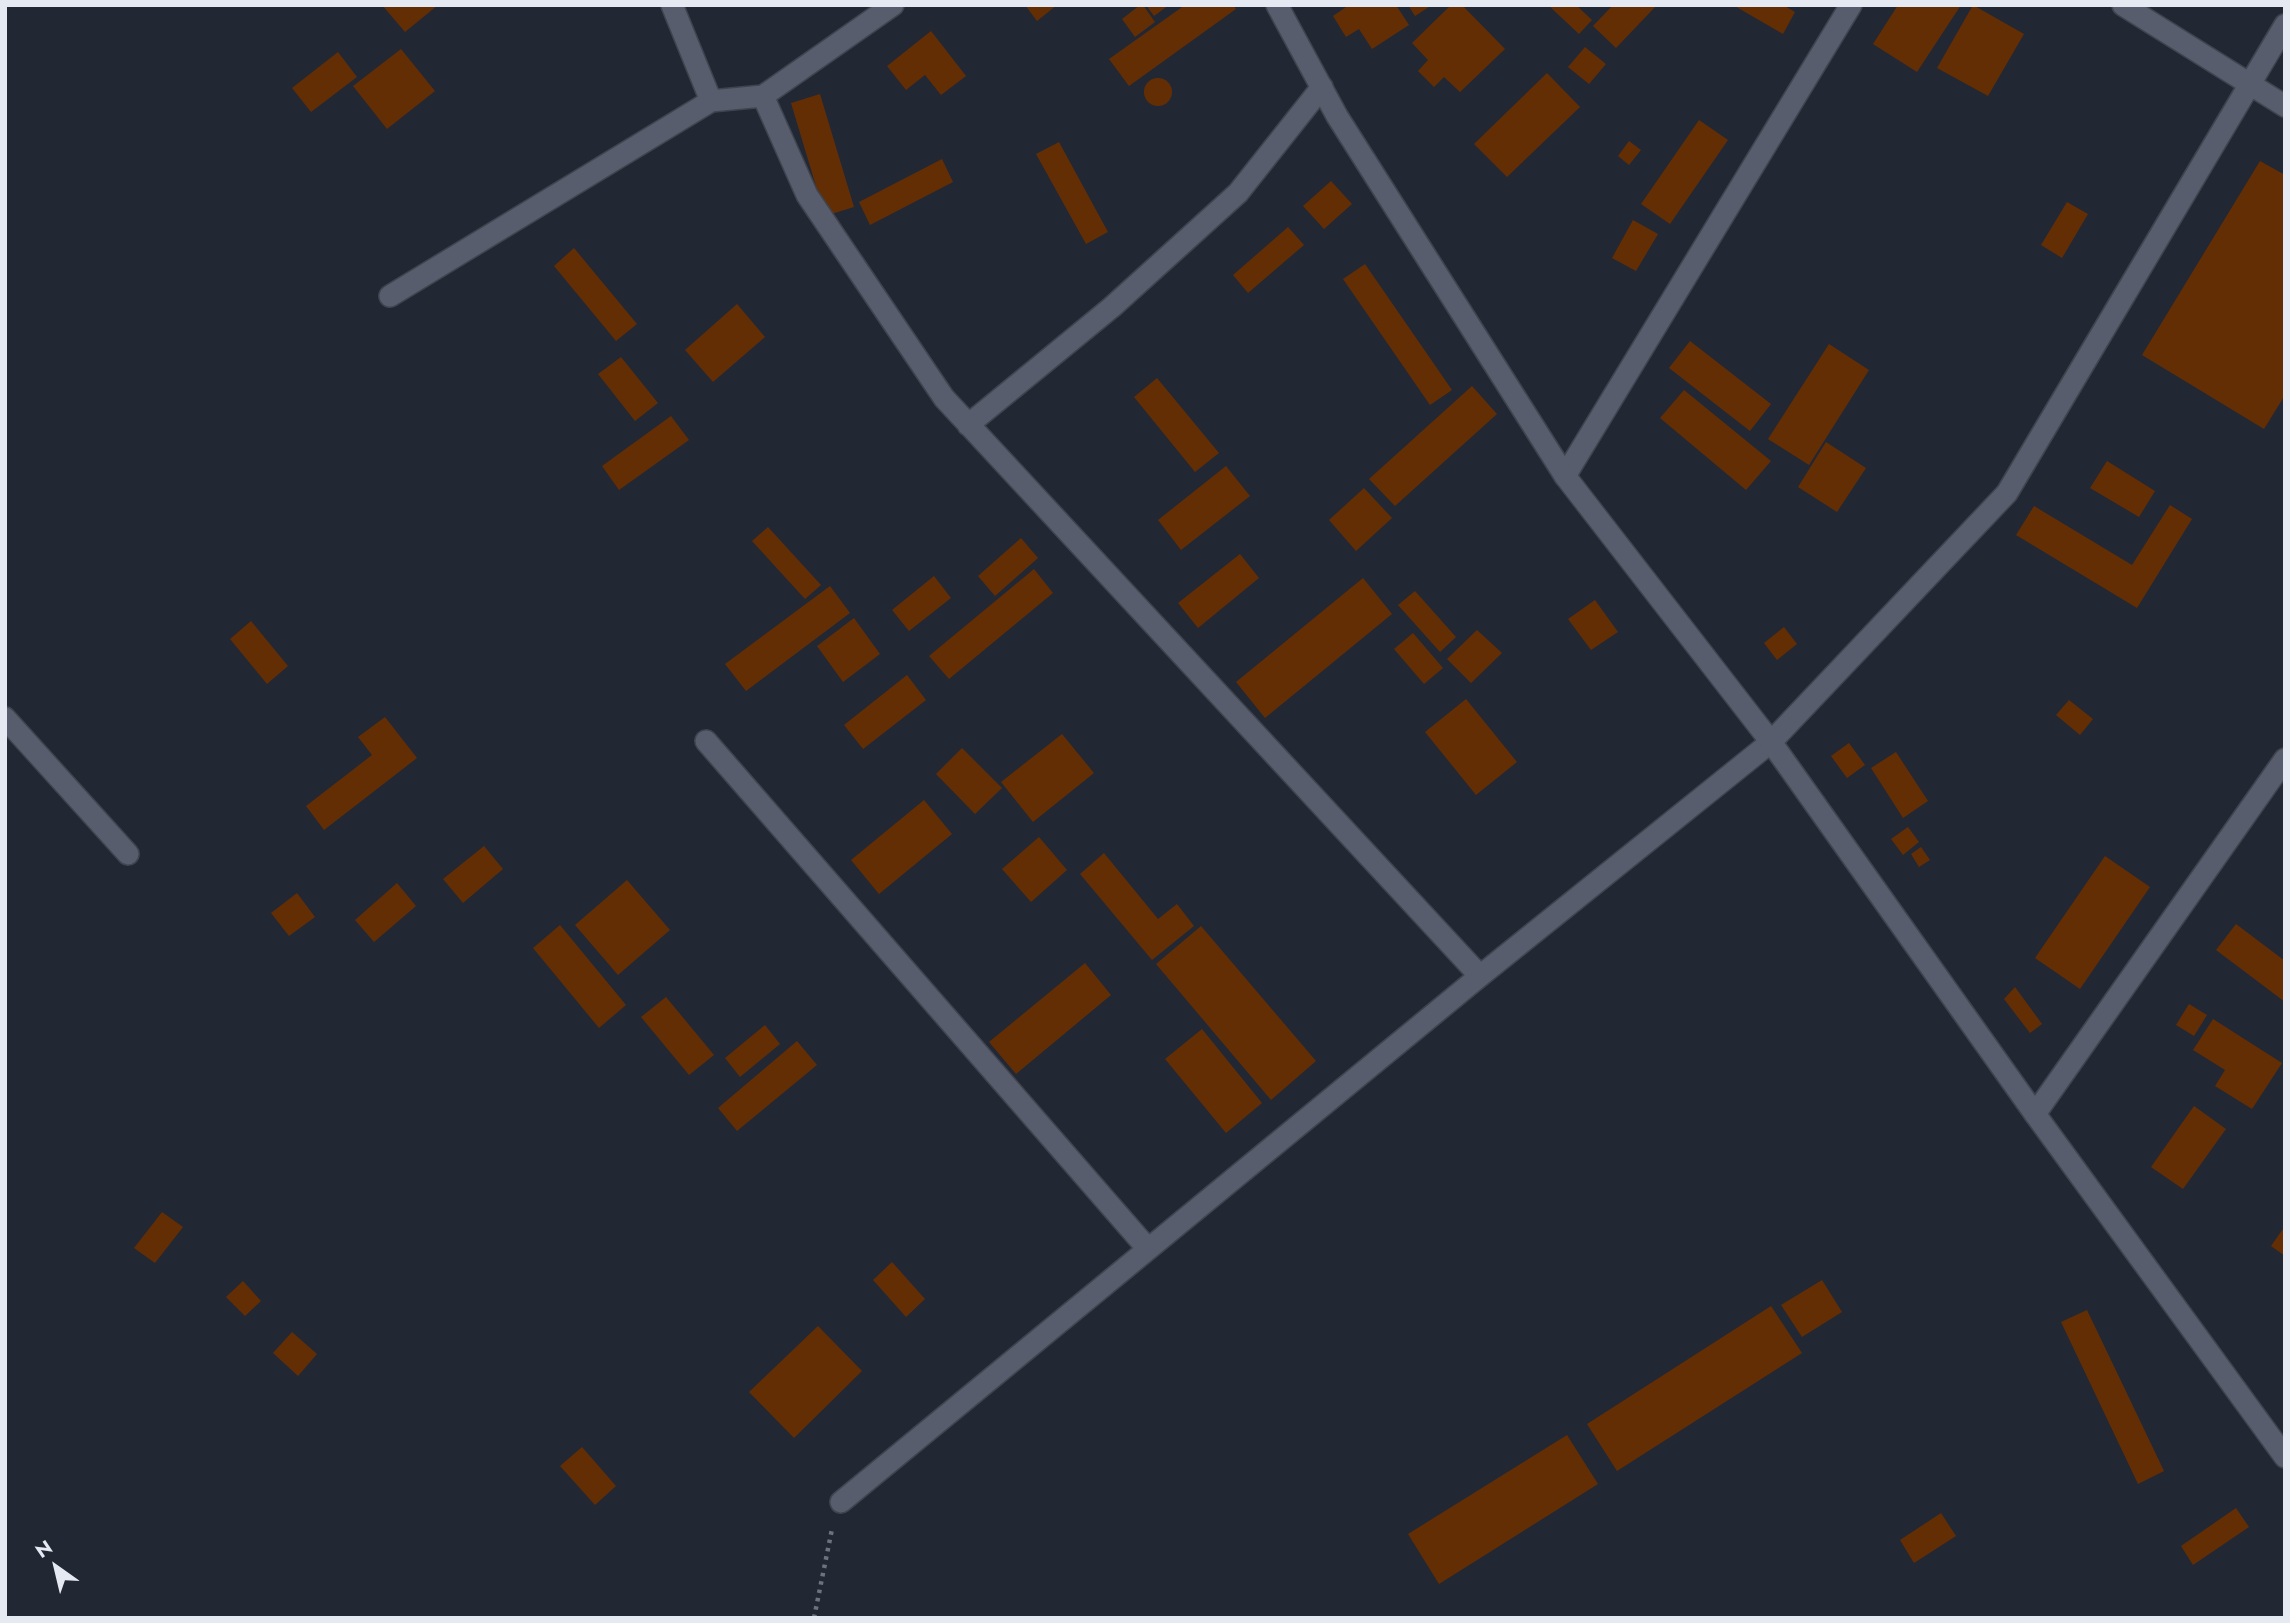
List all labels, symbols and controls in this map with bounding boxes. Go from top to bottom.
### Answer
north arrow [21,1532,91,1602]
text: N [30,1534,58,1565]

